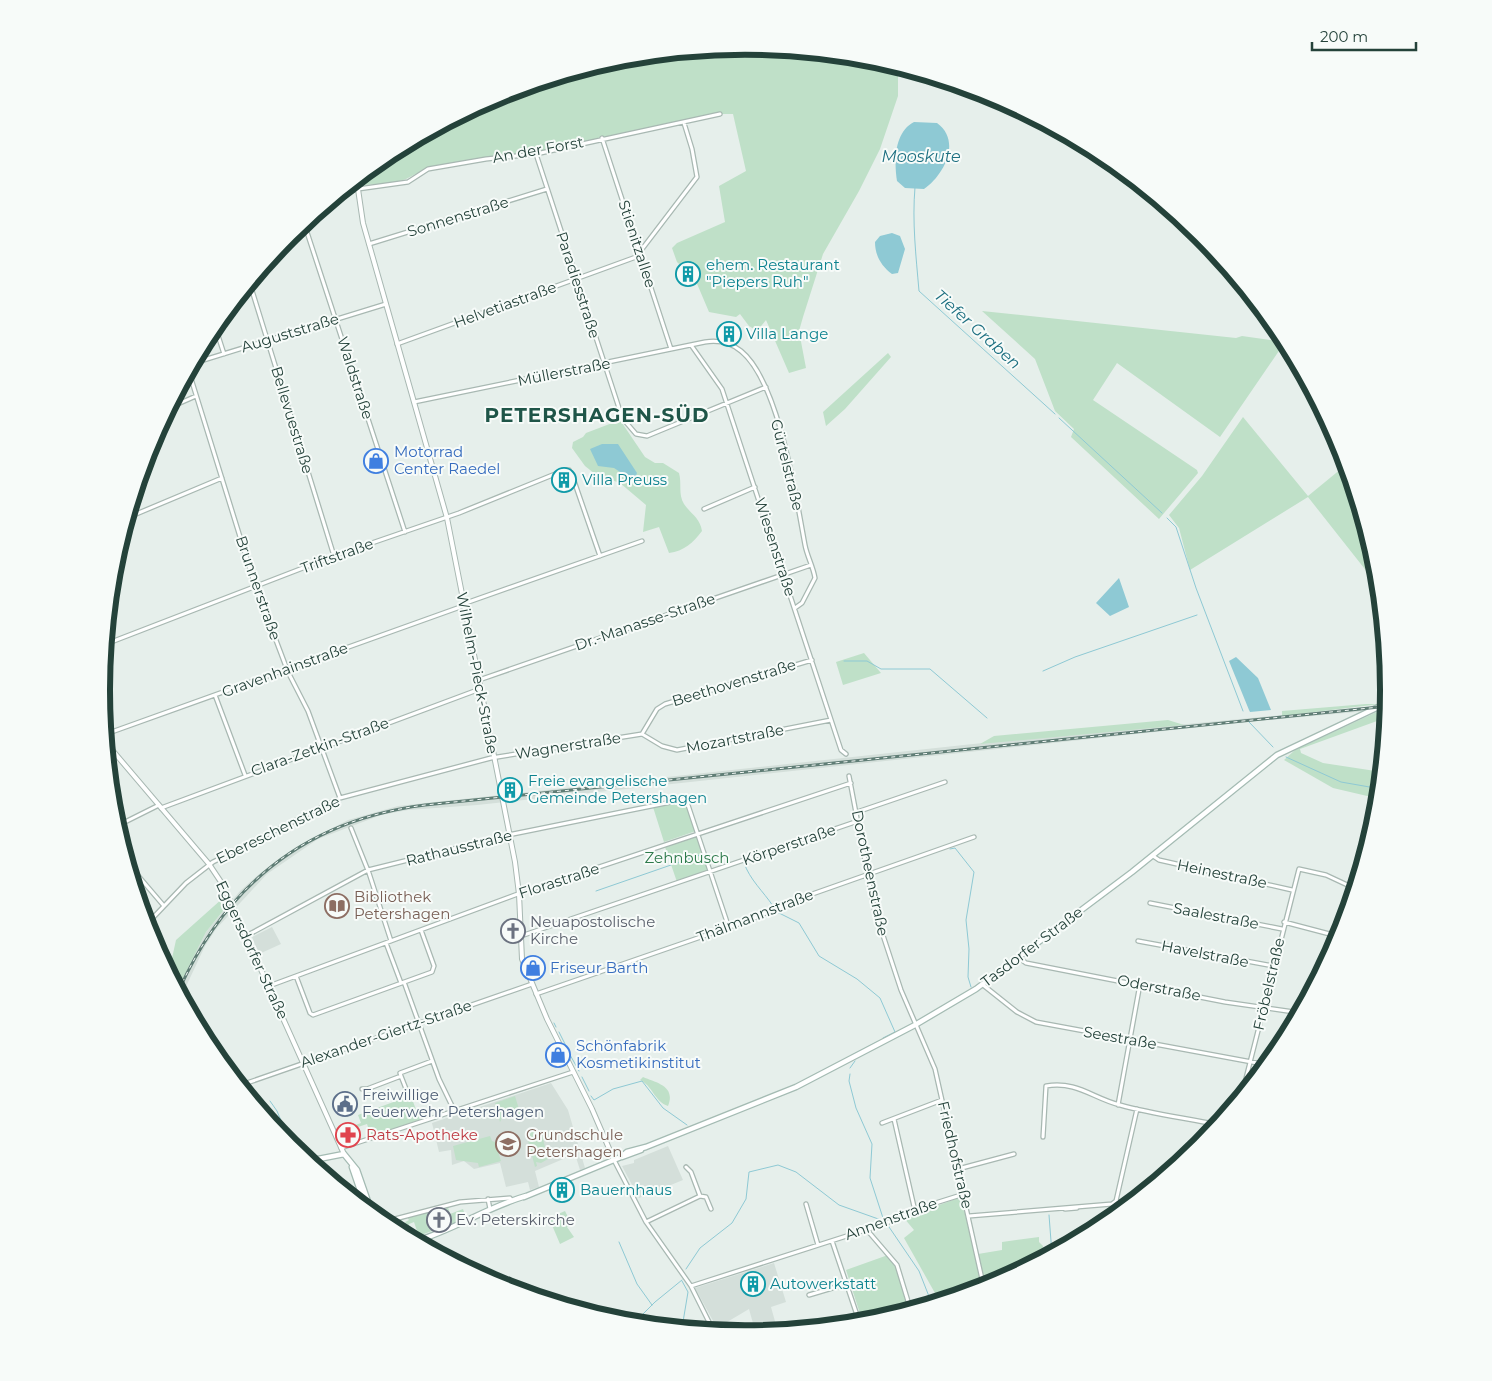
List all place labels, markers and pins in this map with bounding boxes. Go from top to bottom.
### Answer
place label: ehem. Restaurant "Piepers Ruh" [706,255,840,291]
building icon: ehem. Restaurant "Piepers Ruh" [675,261,701,287]
building icon: Villa Lange [716,321,742,347]
place label: Villa Lange [746,324,828,343]
place label: Motorrad Center Raedel [394,442,500,478]
shop icon: Motorrad Center Raedel [363,448,389,474]
building icon: Villa Preuss [551,467,577,493]
place label: Villa Preuss [582,470,667,489]
place label: Freie evangelische Gemeinde Petershagen [528,771,707,807]
building icon: Freie evangelische Gemeinde Petershagen [497,777,523,803]
place label: Bibliothek Petershagen [354,887,450,923]
library icon: Bibliothek Petershagen [324,893,350,919]
place label: Neuapostolische Kirche [530,912,655,948]
church icon: Neuapostolische Kirche [500,918,526,944]
shop icon: Friseur Barth [520,955,546,981]
place label: Friseur Barth [550,958,648,977]
place label: Schönfabrik Kosmetikinstitut [576,1036,701,1072]
shop icon: Schönfabrik Kosmetikinstitut [545,1042,571,1068]
place label: Freiwillige Feuerwehr Petershagen [362,1085,544,1121]
public building icon: Freiwillige Feuerwehr Petershagen [332,1091,358,1117]
pharmacy icon: Rats-Apotheke [335,1122,361,1148]
place label: Rats-Apotheke [366,1125,478,1144]
place label: Grundschule Petershagen [526,1125,623,1161]
school or university icon: Grundschule Petershagen [495,1131,521,1157]
building icon: Bauernhaus [549,1177,575,1203]
place label: Bauernhaus [580,1180,672,1199]
church icon: Ev. Peterskirche [426,1207,452,1233]
place label: Ev. Peterskirche [456,1210,575,1229]
building icon: Autowerkstatt [740,1271,766,1297]
place label: Autowerkstatt [770,1274,876,1293]

